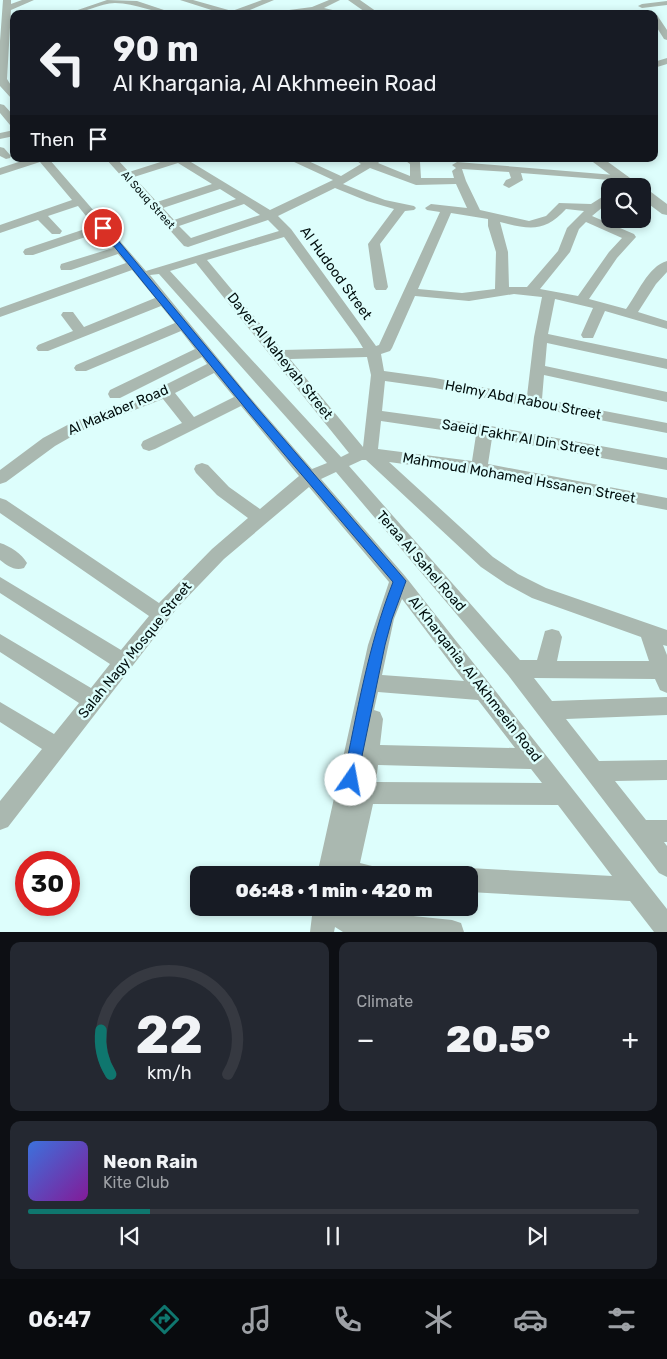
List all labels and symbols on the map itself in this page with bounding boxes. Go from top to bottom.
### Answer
street label: Al Souq Street [119,168,178,232]
pin [82,207,124,249]
street label: Al Hudood Street [296,223,376,323]
street label: Dayer Al Naheyah Street [224,289,337,423]
street label: Helmy Abd Rabou Street [443,376,603,424]
street label: Al Makaber Road [65,381,171,439]
street label: Saeid Fakhr Al Din Street [441,416,602,460]
street label: Mahmoud Mohamed Hssanen Street [401,449,637,507]
street label: Teraa Al Sahel Road [373,507,469,615]
street label: Salah Nagy Mosque Street [75,578,196,722]
street label: Al Kharqania, Al Akhmeein Road [405,593,545,765]
position arrow [324,753,376,805]
speed limit sign: 30 [15,851,80,916]

